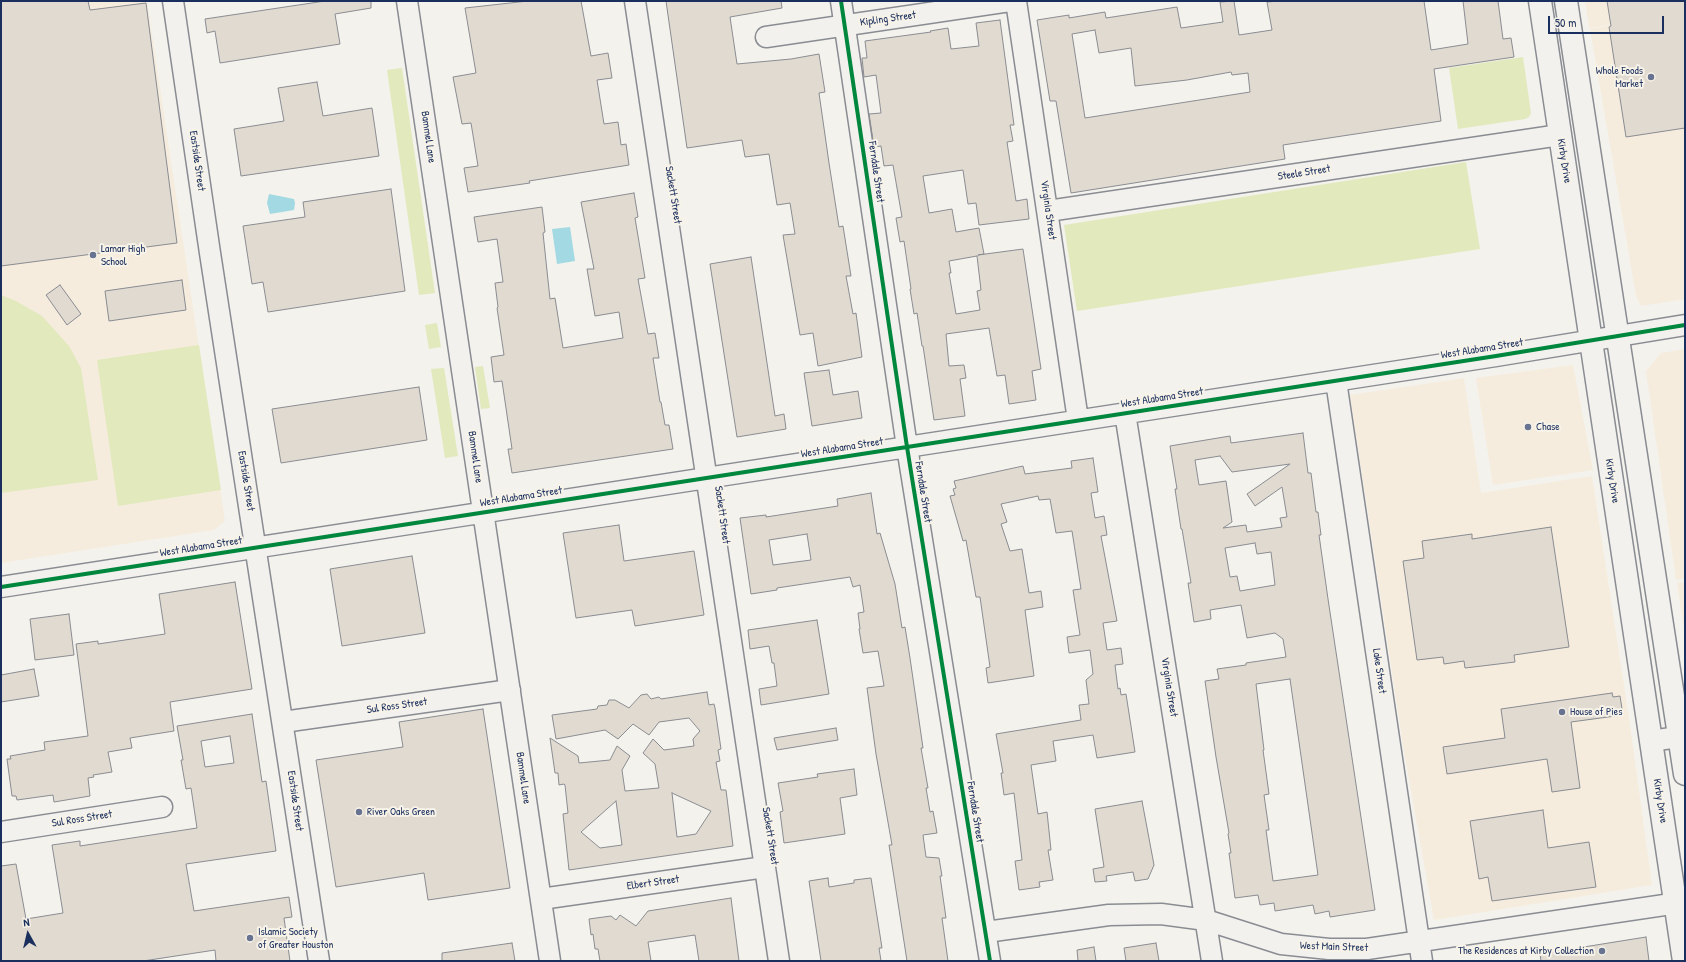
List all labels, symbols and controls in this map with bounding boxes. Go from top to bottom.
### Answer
scale bar [1550,8,1666,34]
street label: Kipling Street [859,9,917,29]
text: 50 m [1555,14,1576,31]
place label: Whole Foods Market [1596,64,1643,90]
marker: Whole Foods Market [1646,72,1656,82]
street label: Bammel Lane [418,110,438,164]
street label: Eastside Street [186,130,208,192]
street label: Kirby Drive [1554,138,1574,184]
street label: Ferndale Street [865,141,887,203]
street label: Steele Street [1277,162,1331,184]
street label: Sackett Street [662,165,684,225]
street label: Virginia Street [1037,179,1059,241]
place label: Lamar High School [101,242,145,268]
marker: Lamar High School [88,250,98,260]
street label: West Alabama Street [1440,336,1524,362]
street label: West Alabama Street [1120,385,1204,411]
place label: Chase [1536,420,1560,434]
marker: Chase [1523,422,1533,432]
street label: Bammel Lane [465,430,485,484]
street label: West Alabama Street [800,435,884,461]
street label: Eastside Street [235,450,257,512]
street label: Kirby Drive [1602,458,1622,504]
street label: Ferndale Street [912,460,934,524]
street label: West Alabama Street [479,484,563,510]
street label: Sackett Street [711,485,733,545]
street label: West Alabama Street [159,534,243,560]
street label: Lake Street [1369,648,1389,694]
street label: Virginia Street [1158,656,1180,718]
street label: Sul Ross Street [366,695,428,717]
place label: House of Pies [1570,705,1622,719]
marker: House of Pies [1557,707,1567,717]
street label: Bammel Lane [513,751,533,805]
street label: Eastside Street [284,770,306,832]
street label: Kirby Drive [1650,778,1670,824]
street label: Ferndale Street [964,780,986,844]
place label: River Oaks Green [367,805,435,819]
street label: Sackett Street [759,806,781,866]
marker: River Oaks Green [354,807,364,817]
street label: Sul Ross Street [51,808,113,830]
street label: Elbert Street [626,873,680,893]
north arrow [8,914,48,954]
text: N [22,915,30,929]
place label: Islamic Society of Greater Houston [258,925,333,951]
marker: Islamic Society of Greater Houston [245,933,255,943]
street label: West Main Street [1300,939,1368,955]
place label: The Residences at Kirby Collection [1458,944,1594,958]
marker: The Residences at Kirby Collection [1597,946,1607,956]

